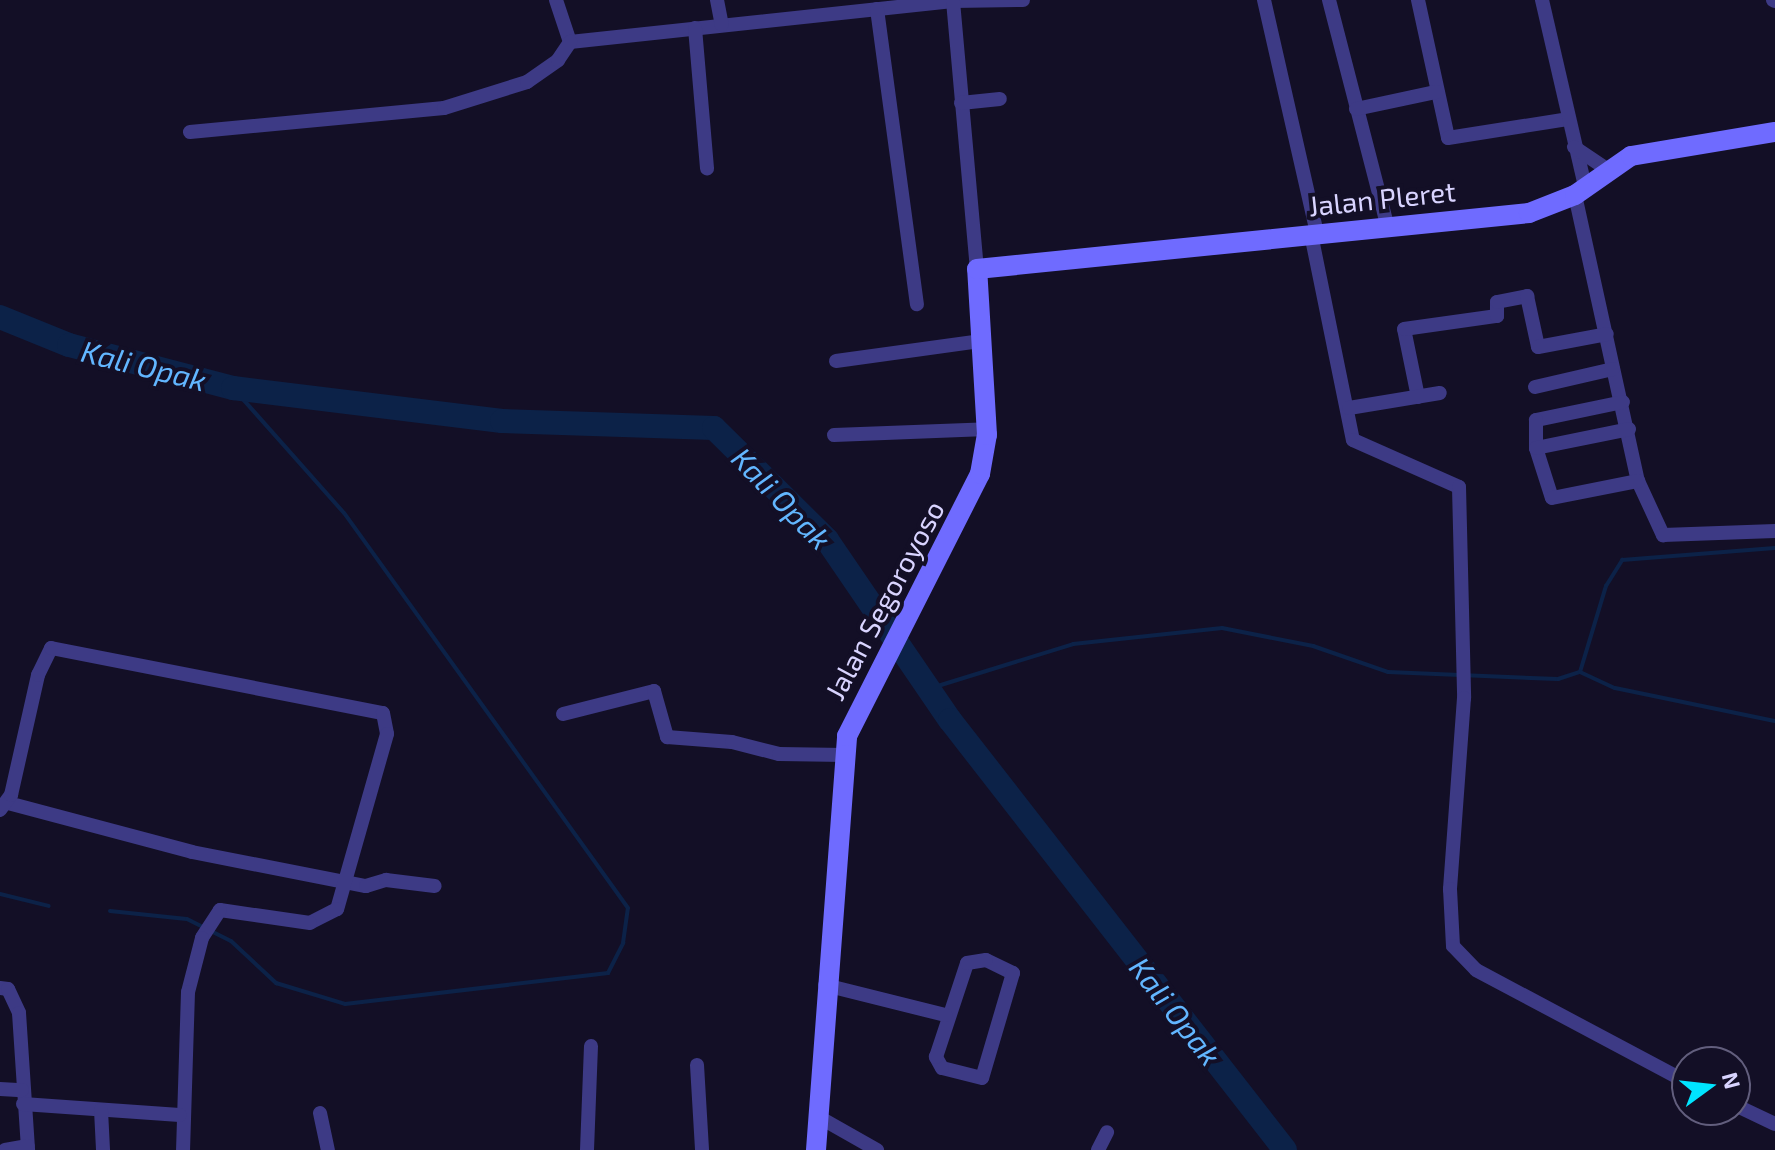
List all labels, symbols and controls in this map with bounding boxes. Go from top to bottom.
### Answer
street label: Jalan Pleret [1307,174,1457,222]
water label: Kali Opak [78,332,210,398]
water label: Kali Opak [725,440,839,556]
street label: Jalan Segoroyoso [817,495,951,705]
water label: Kali Opak [1123,950,1229,1072]
north arrow [1671,1046,1751,1126]
text: N [1718,1069,1747,1091]

